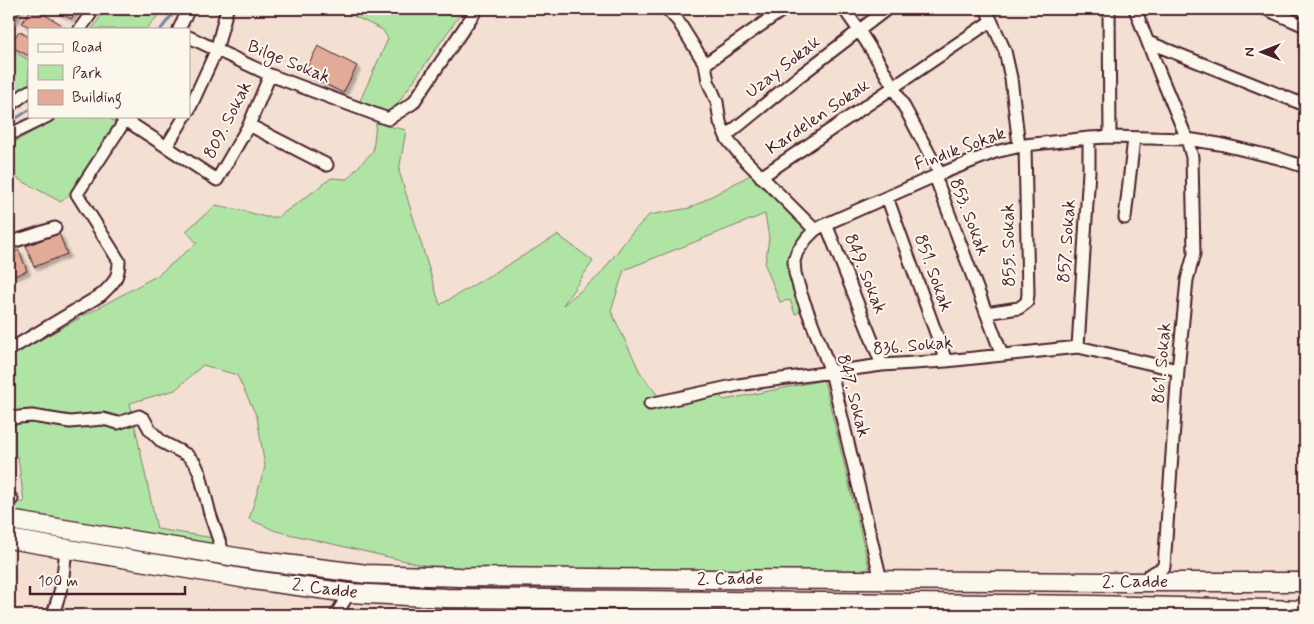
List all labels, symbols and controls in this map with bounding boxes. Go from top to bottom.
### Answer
legend [28,28,190,118]
north arrow [1236,28,1286,78]
street label: Uzay Sokak [740,30,826,104]
street label: Bilge Sokak [244,35,334,90]
text: Road [72,38,102,58]
text: N [1241,47,1259,57]
text: Park [72,64,102,84]
street label: Kardelen Sokak [761,73,875,161]
street label: 809. Sokak [198,77,258,163]
text: Building [72,88,122,109]
street label: Fındık Sokak [911,121,1009,177]
street label: 853. Sokak [943,175,995,259]
street label: 857. Sokak [1052,198,1082,284]
street label: 855. Sokak [996,203,1022,287]
street label: 849. Sokak [838,230,892,318]
street label: 851. Sokak [908,231,958,315]
street label: 861. Sokak [1147,321,1178,405]
street label: 836. Sokak [872,331,954,361]
street label: 847. Sokak [830,352,876,440]
scale bar [30,564,185,596]
street label: 2. Cadde [697,567,763,591]
street label: 2. Cadde [1102,570,1168,594]
text: 100 m [38,572,78,592]
street label: 2. Cadde [291,573,359,605]

